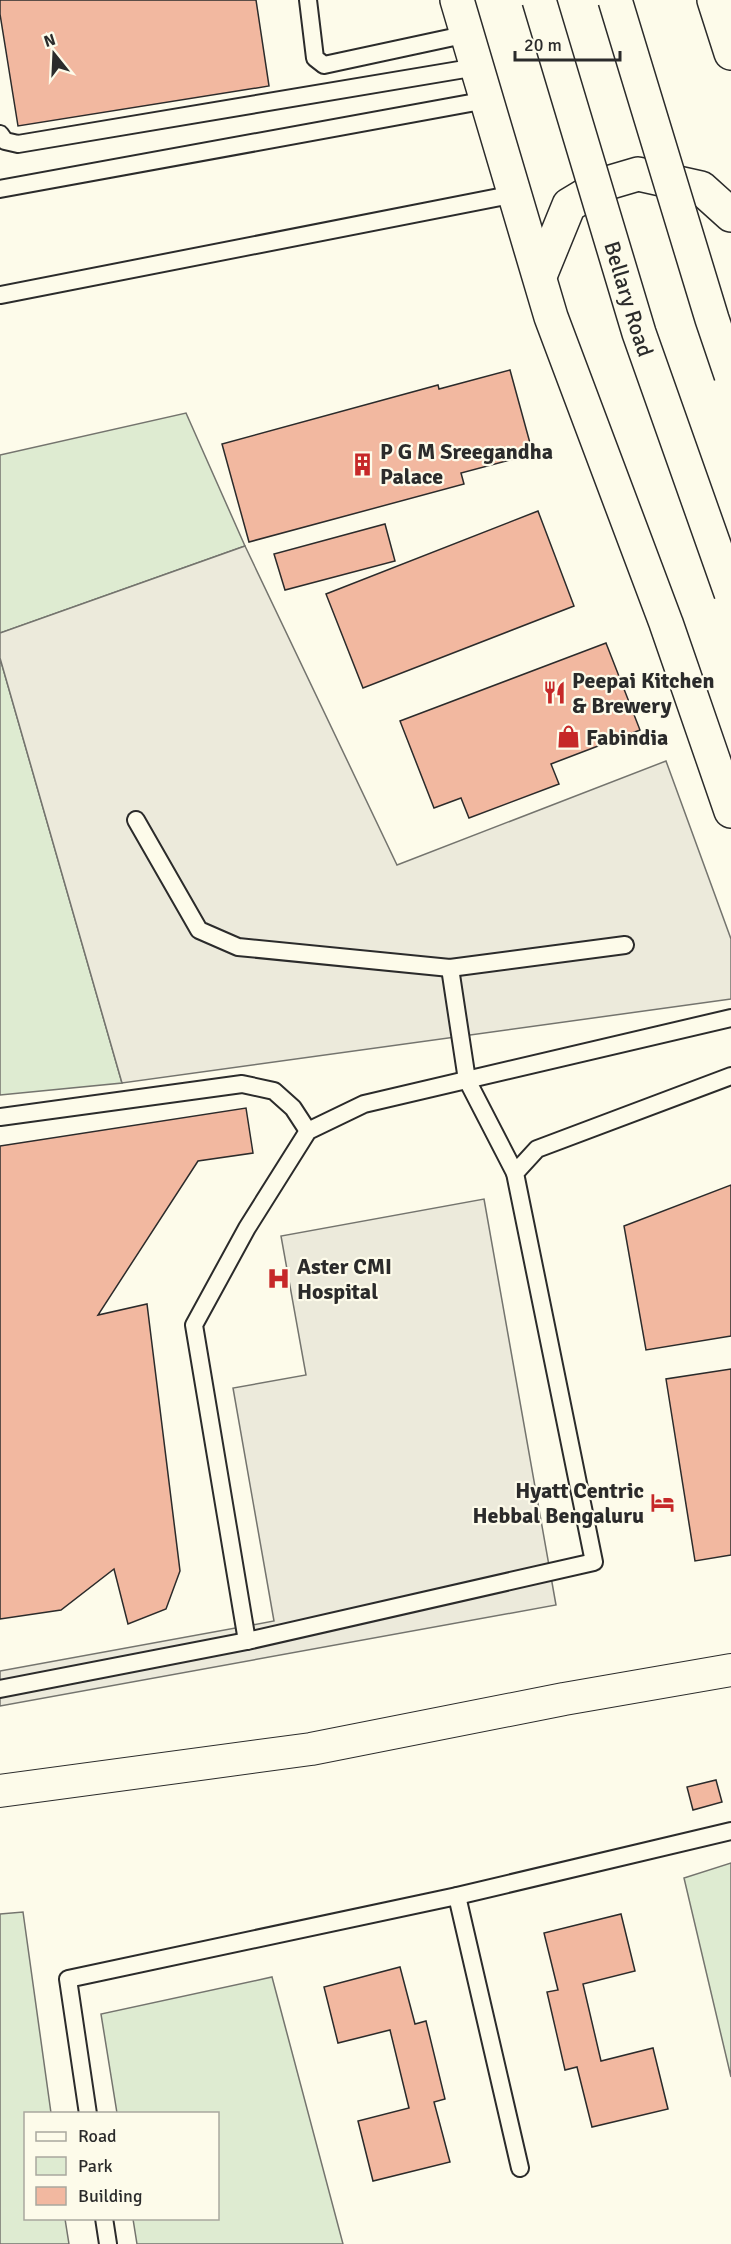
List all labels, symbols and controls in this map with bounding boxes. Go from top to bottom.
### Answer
north arrow [24,24,84,84]
scale bar [515,24,620,62]
text: N [41,29,58,52]
text: 20 m [524,34,562,56]
street label: Bellary Road [598,238,659,360]
place label: P G M Sreegandha Palace [380,438,553,490]
building icon: P G M Sreegandha Palace [349,451,375,477]
place label: Peepai Kitchen & Brewery [572,667,714,719]
restaurant icon: Peepai Kitchen & Brewery [541,680,567,706]
shop icon: Fabindia [555,724,581,750]
place label: Fabindia [586,724,668,751]
place label: Aster CMI Hospital [297,1253,392,1305]
hospital icon: Aster CMI Hospital [266,1266,292,1292]
place label: Hyatt Centric Hebbal Bengaluru [472,1477,644,1529]
hotel icon: Hyatt Centric Hebbal Bengaluru [649,1490,675,1516]
legend [24,2112,219,2220]
text: Road [78,2125,117,2147]
text: Park [78,2155,113,2177]
text: Building [78,2185,142,2207]

